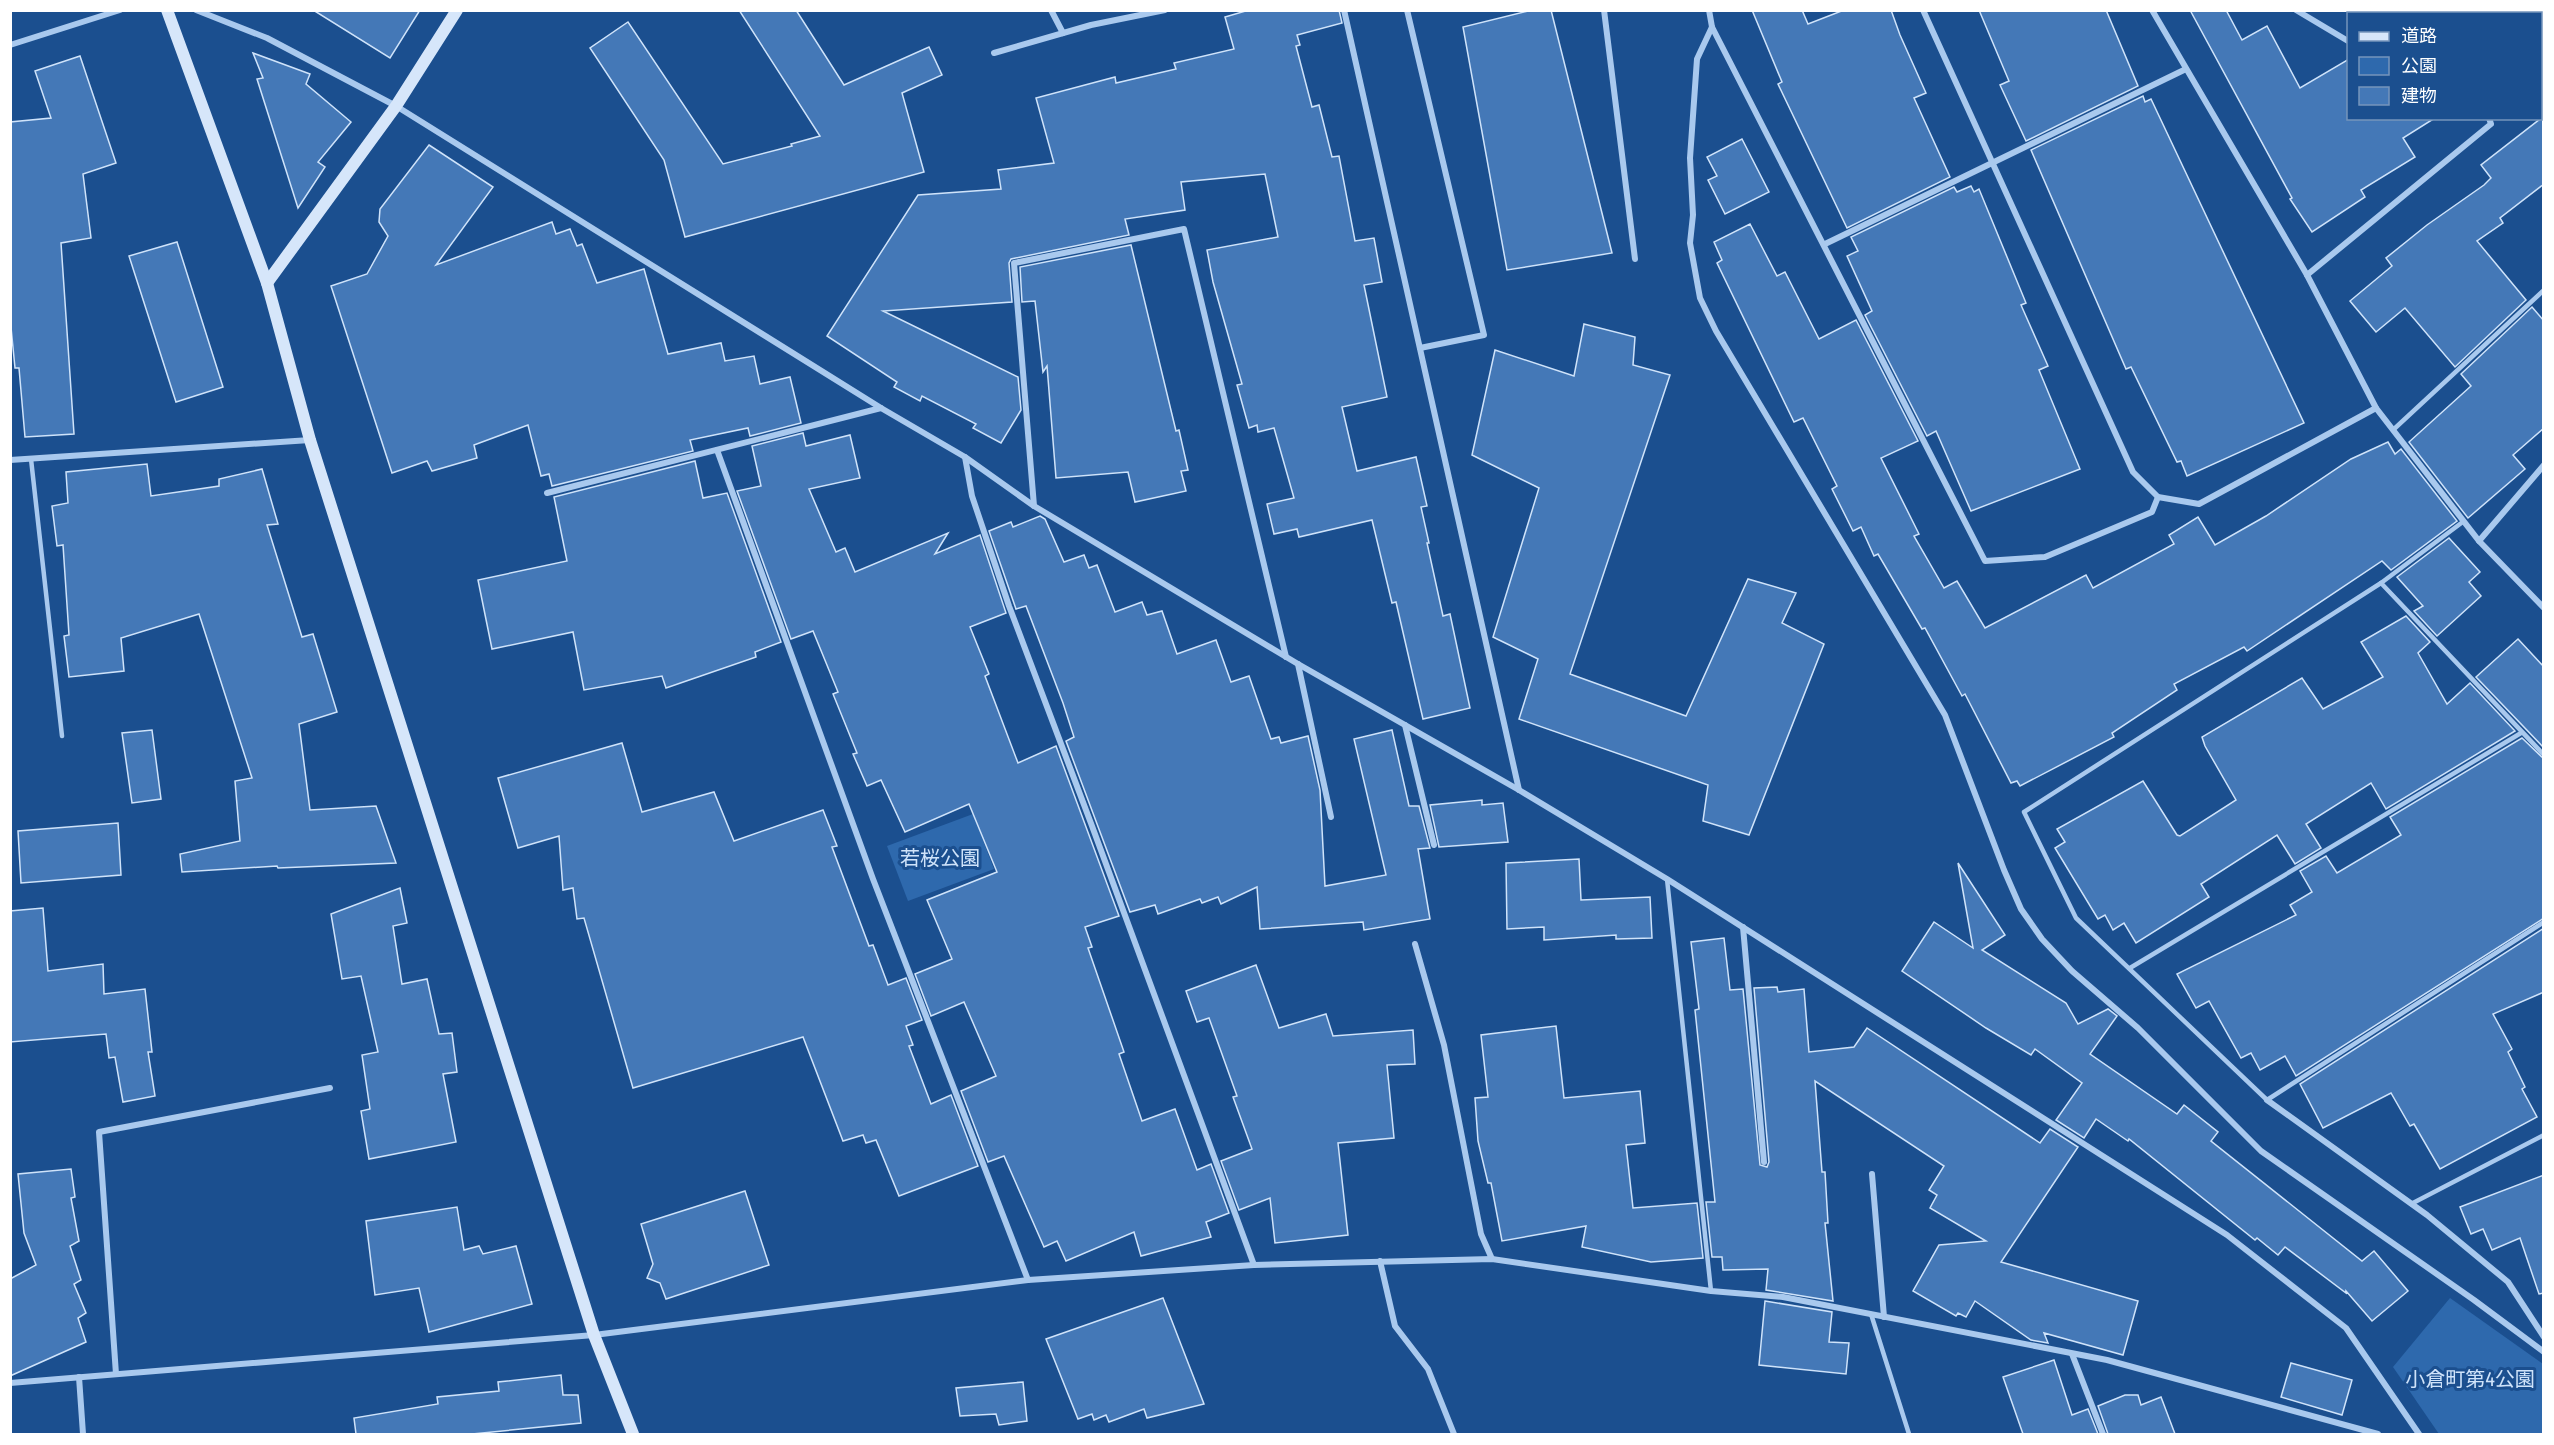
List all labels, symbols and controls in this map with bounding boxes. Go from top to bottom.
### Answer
legend [2347,12,2542,120]
text: 道路 [2401,25,2437,47]
text: 公園 [2401,55,2437,77]
text: 建物 [2401,85,2437,107]
park label: 若桜公園 [900,846,980,870]
park label: 小倉町第4公園 [2405,1367,2535,1391]

